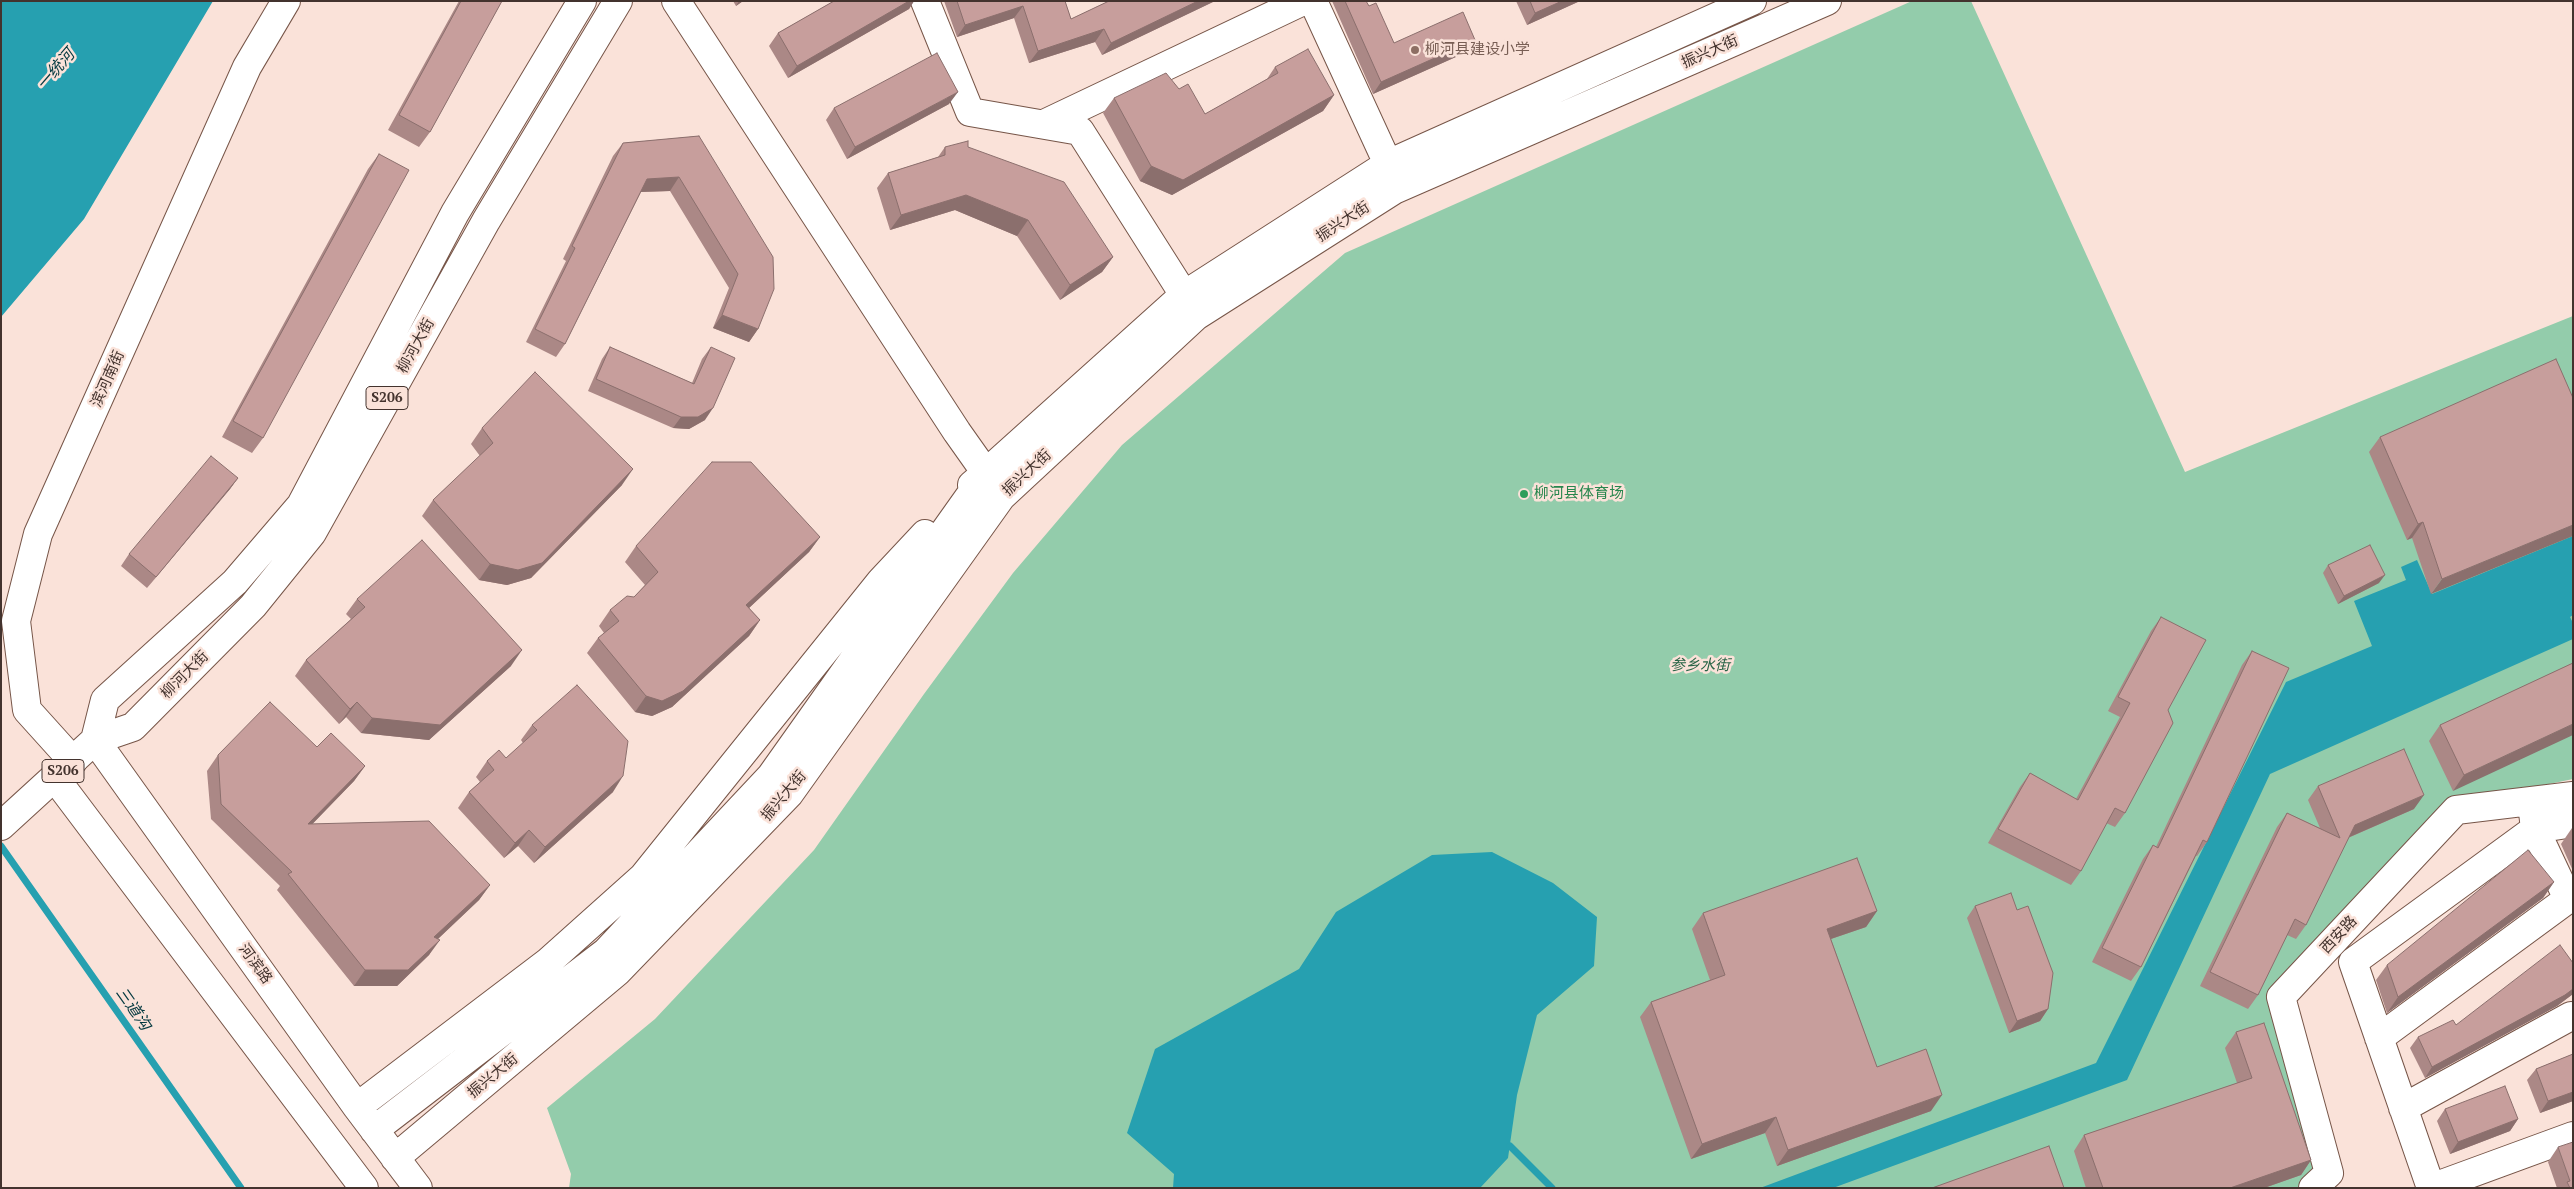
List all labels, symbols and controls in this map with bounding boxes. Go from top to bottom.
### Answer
street label: 振兴大街 [1679,32,1741,72]
place label: 柳河县建设小学 [1425,41,1530,59]
marker: 柳河县建设小学 [1409,44,1421,56]
water label: 一统河 [33,46,79,94]
street label: 振兴大街 [1313,198,1373,246]
street label: 柳河大街 [394,315,438,377]
street label: 滨河南街 [88,348,128,410]
road number: S206 [366,386,408,409]
street label: 振兴大街 [999,446,1055,500]
place label: 柳河县体育场 [1534,485,1624,503]
marker: 柳河县体育场 [1518,488,1530,500]
street label: 柳河大街 [157,647,213,703]
park label: 参乡水街 [1670,657,1730,675]
road number: S206 [42,759,84,782]
street label: 振兴大街 [758,767,810,825]
street label: 西安路 [2317,912,2361,958]
street label: 河滨路 [234,941,276,987]
water label: 三道沟 [111,984,155,1034]
street label: 振兴大街 [464,1050,522,1102]

